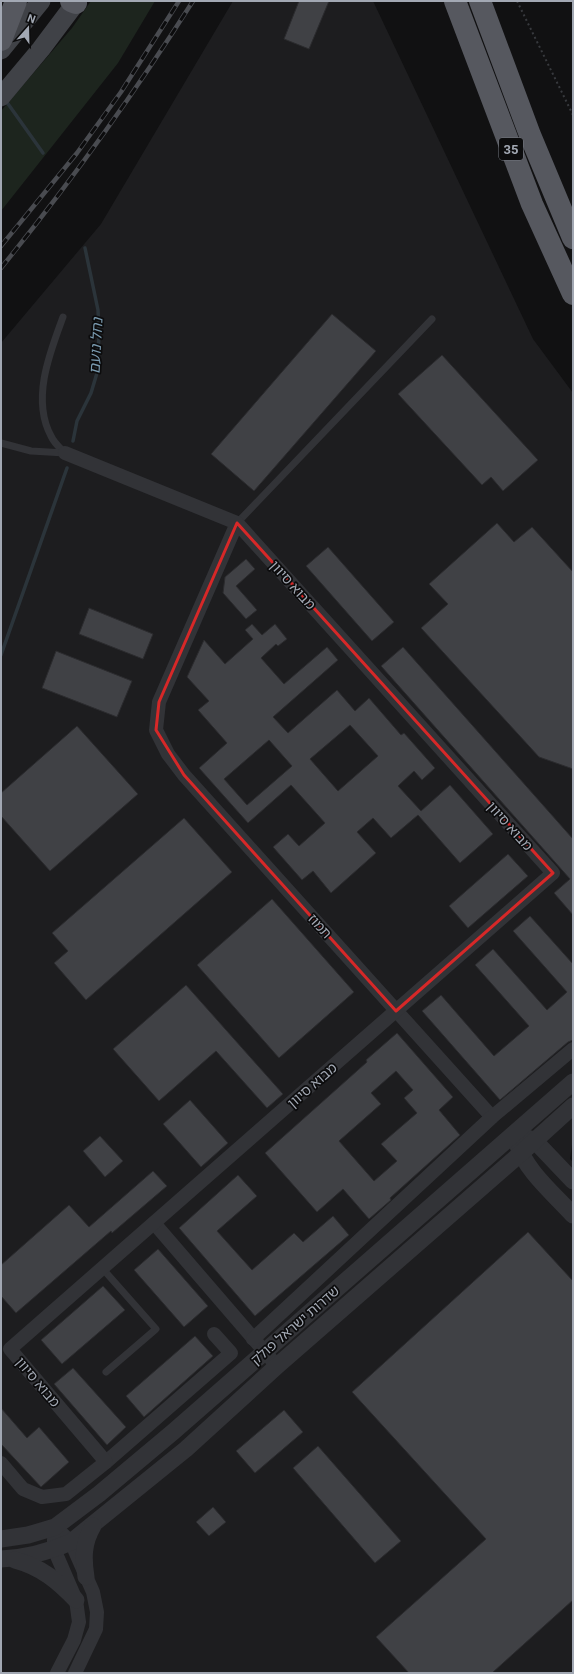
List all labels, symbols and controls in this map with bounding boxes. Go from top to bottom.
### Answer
north arrow [8,8,48,48]
text: N [25,12,37,27]
road number: 35 [499,138,523,160]
water label: נחל נועם [86,316,107,375]
street label: מבוא סיוון [267,557,319,613]
street label: מבוא סיוון [484,798,536,854]
street label: תמוז [305,911,335,941]
street label: מבוא סיוון [284,1059,340,1111]
street label: שדרות ישראל פולק [248,1282,342,1368]
street label: מבוא סיוון [13,1354,63,1410]

